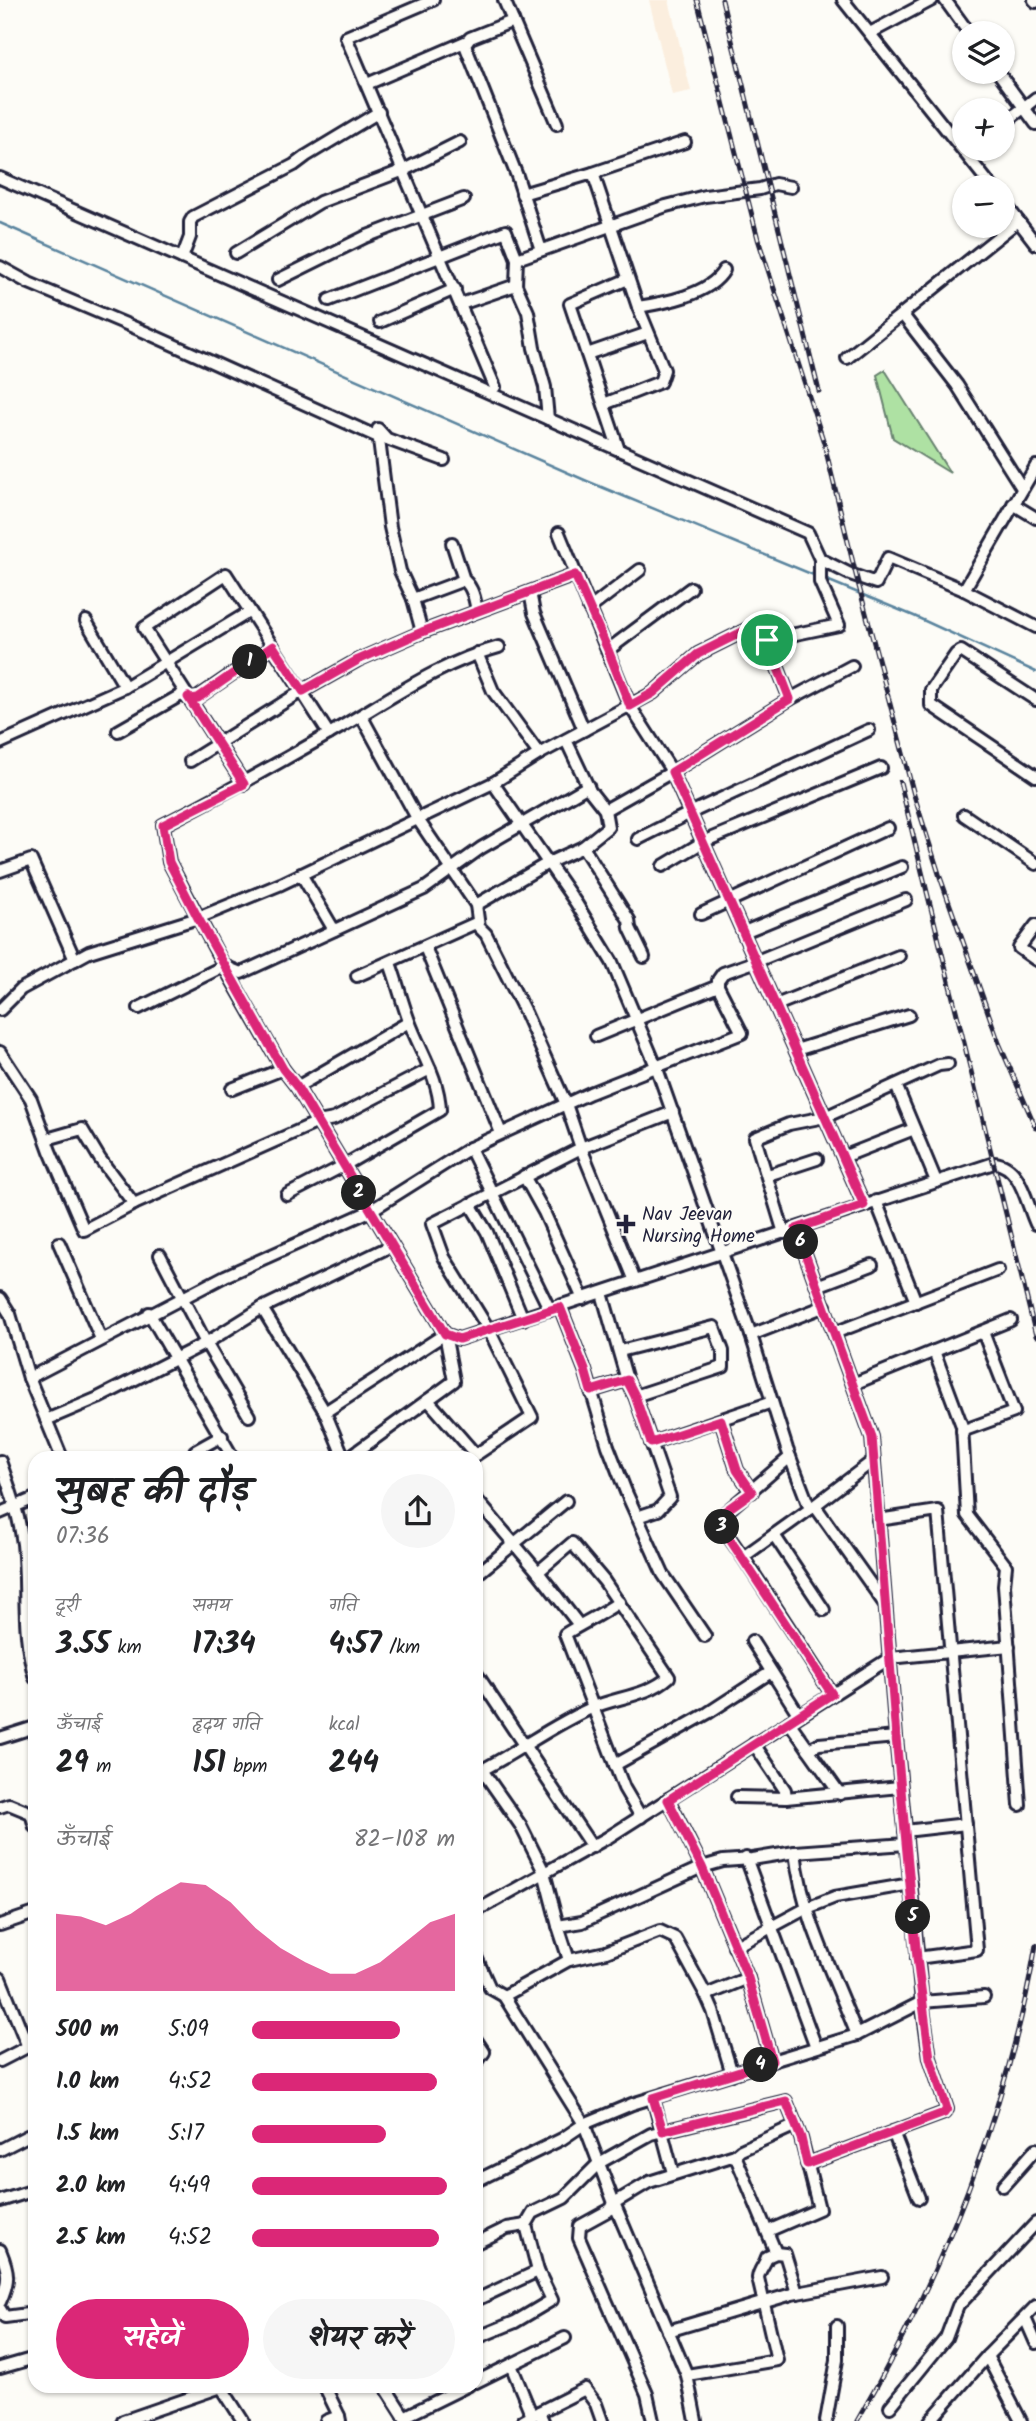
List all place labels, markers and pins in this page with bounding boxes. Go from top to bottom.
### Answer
pin [737,610,797,670]
pin: 1 [232,644,268,680]
pin: 2 [342,1176,376,1210]
place label: Nav Jeevan Nursing Home [642,1200,755,1252]
marker: Nav Jeevan Nursing Home [616,1214,636,1234]
pin: 6 [784,1224,818,1260]
pin: 3 [704,1510,740,1544]
pin: 5 [895,1899,930,1934]
pin: 4 [744,2048,778,2082]

